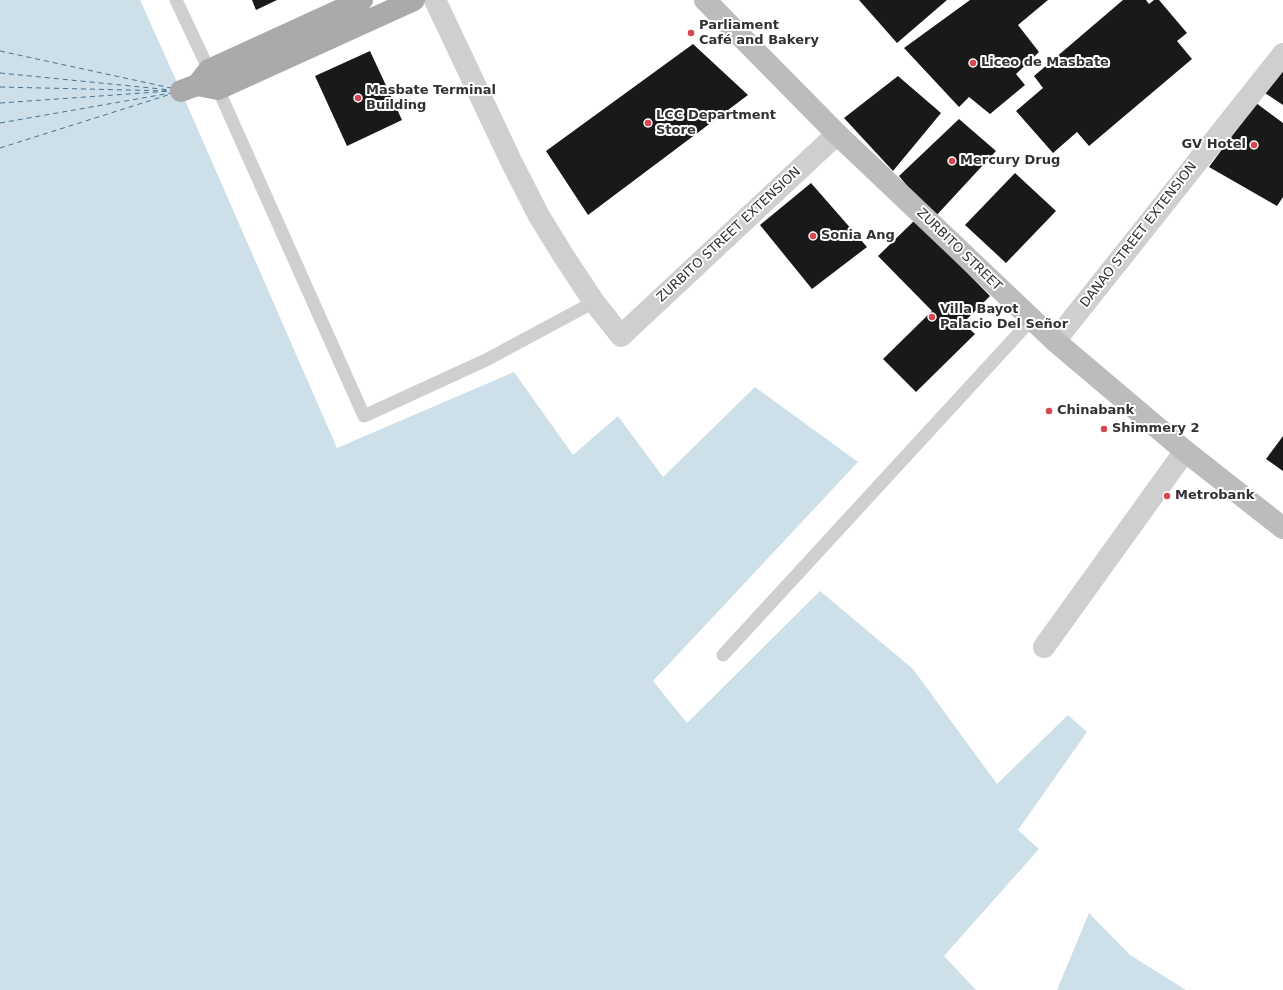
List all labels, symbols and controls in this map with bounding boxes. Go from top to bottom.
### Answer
place label: Parliament Café and Bakery [699,18,819,49]
marker: Parliament Café and Bakery [686,28,696,38]
place label: Liceo de Masbate [981,55,1109,71]
marker: Liceo de Masbate [968,58,978,68]
place label: Masbate Terminal Building [366,83,496,114]
marker: Masbate Terminal Building [353,93,363,103]
place label: LCC Department Store [656,108,776,139]
marker: LCC Department Store [643,118,653,128]
place label: GV Hotel [1181,137,1246,153]
marker: GV Hotel [1249,140,1259,150]
place label: Mercury Drug [960,153,1060,169]
marker: Mercury Drug [947,156,957,166]
street label: DANAO STREET EXTENSION [1077,159,1201,311]
street label: ZURBITO STREET EXTENSION [654,164,804,306]
street label: ZURBITO STREET [913,205,1005,295]
place label: Sonia Ang [821,228,895,244]
marker: Sonia Ang [808,231,818,241]
place label: Villa Bayot Palacio Del Señor [940,302,1068,333]
marker: Villa Bayot Palacio Del Señor [927,312,937,322]
place label: Chinabank [1057,403,1134,419]
marker: Chinabank [1044,406,1054,416]
place label: Shimmery 2 [1112,421,1199,437]
marker: Shimmery 2 [1099,424,1109,434]
place label: Metrobank [1175,488,1254,504]
marker: Metrobank [1162,491,1172,501]

